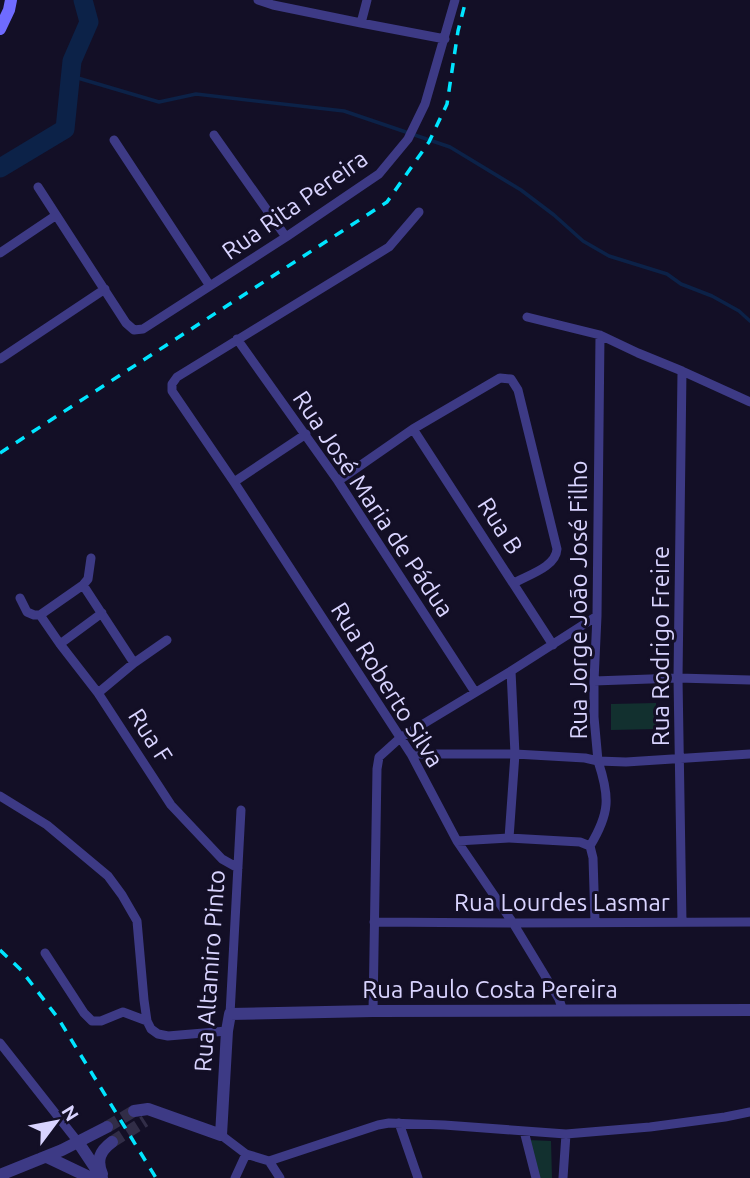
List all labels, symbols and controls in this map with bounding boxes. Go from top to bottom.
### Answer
street label: Rua Rita Pereira [217,144,373,265]
street label: Rua José Maria de Pádua [288,386,459,622]
street label: Rua Jorge João José Filho [565,460,592,740]
street label: Rua B [472,492,529,559]
street label: Rua Rodrigo Freire [647,546,674,746]
street label: Rua Roberto Silva [326,597,449,772]
street label: Rua F [123,704,178,768]
street label: Rua Altamiro Pinto [189,869,230,1073]
street label: Rua Lourdes Lasmar [454,889,670,916]
street label: Rua Paulo Costa Pereira [362,976,618,1003]
north arrow [21,1087,91,1157]
text: N [57,1101,84,1125]

